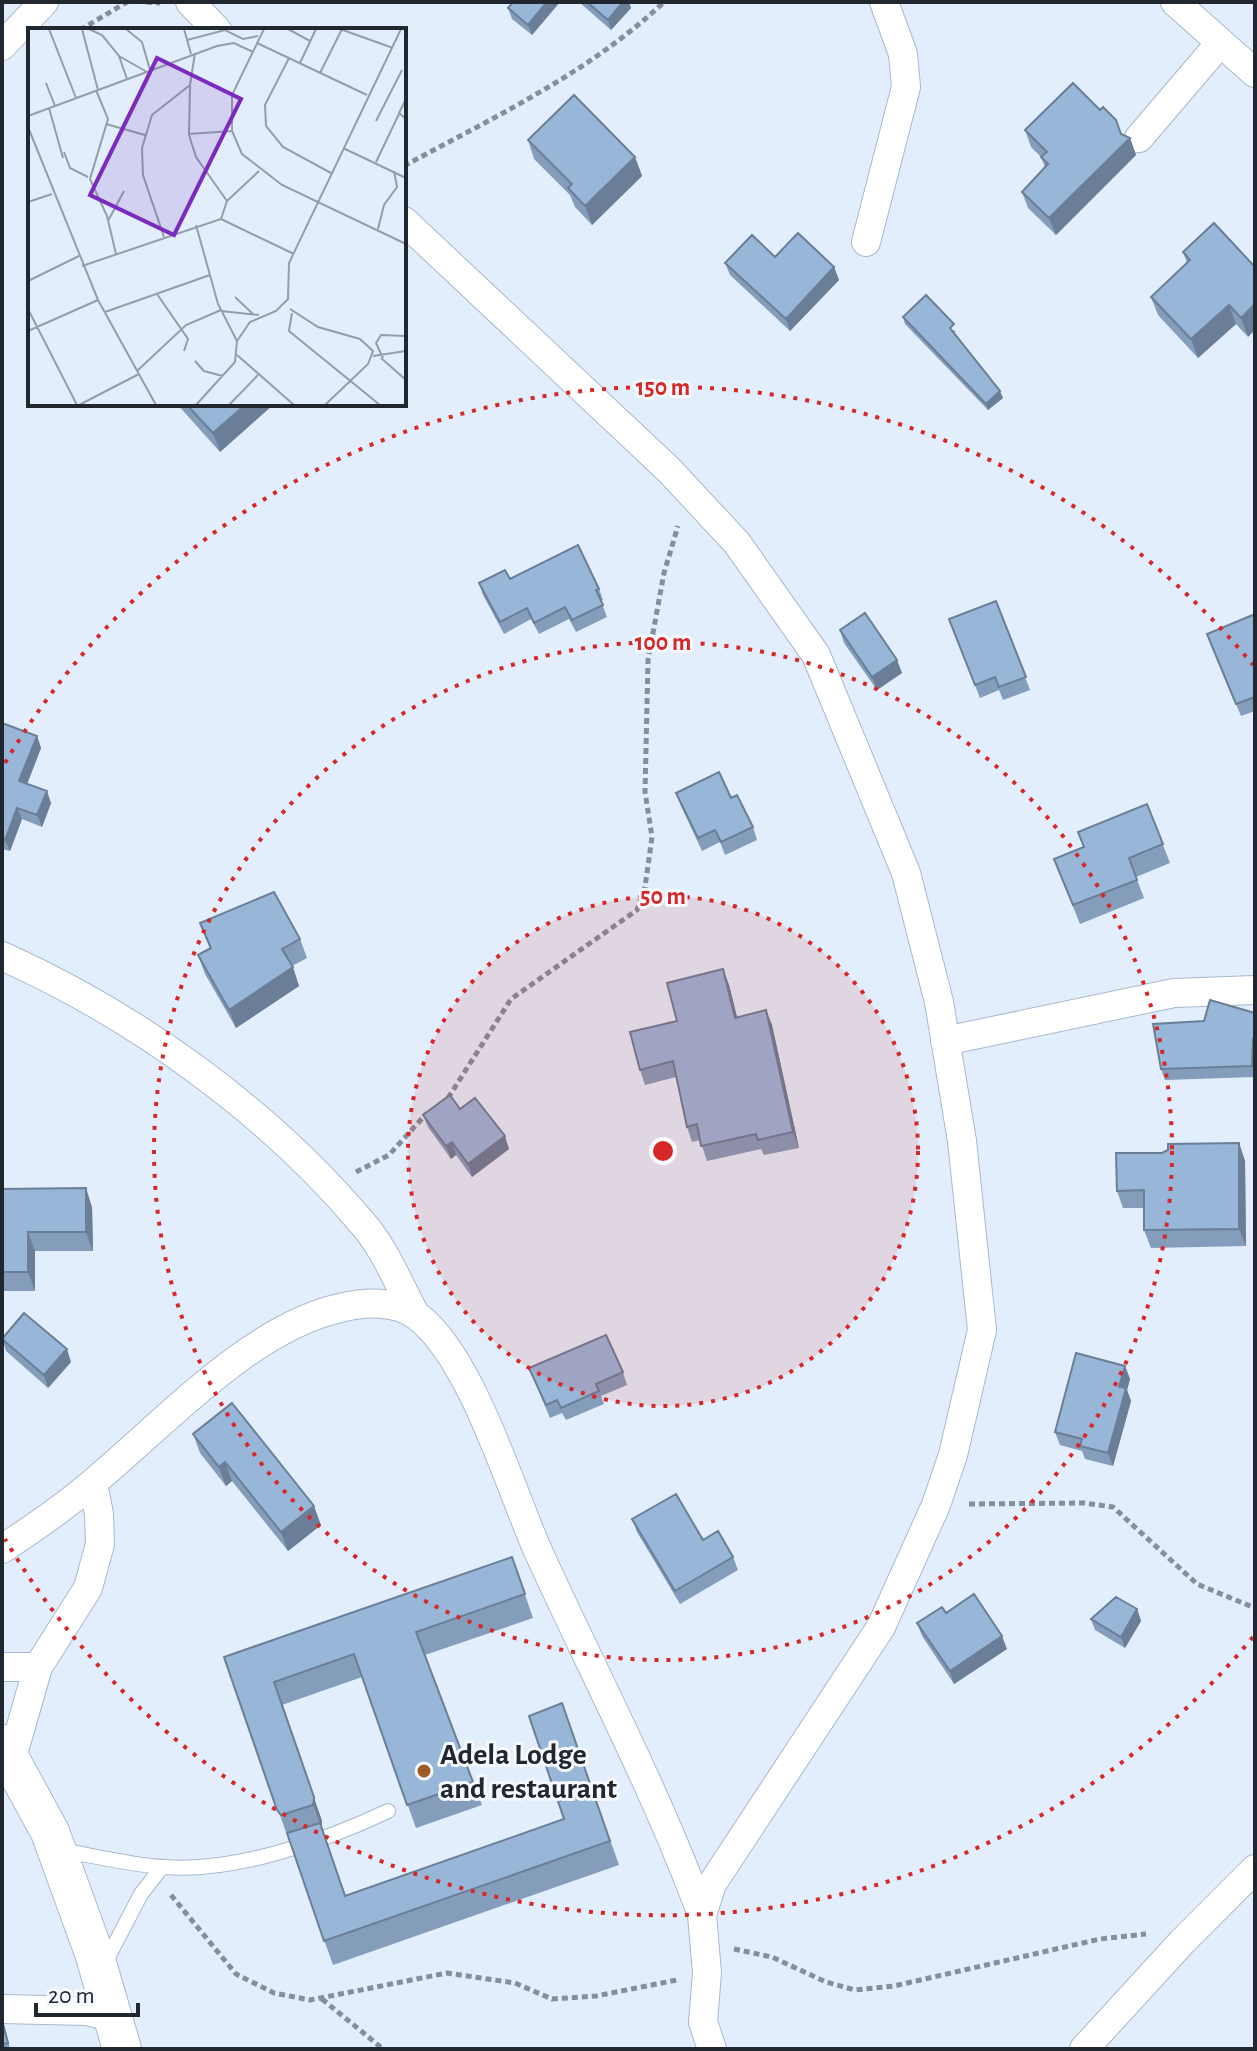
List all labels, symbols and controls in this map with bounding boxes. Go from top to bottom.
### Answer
inset map [28,28,406,406]
text: 150 m [636,376,690,400]
text: 100 m [635,631,691,655]
text: 50 m [640,885,686,909]
centre of rings [649,1137,677,1165]
place label: Adela Lodge and restaurant [440,1740,617,1804]
marker: Adela Lodge and restaurant [415,1762,433,1780]
scale bar [36,1967,138,2017]
text: 20 m [48,1984,95,2008]

